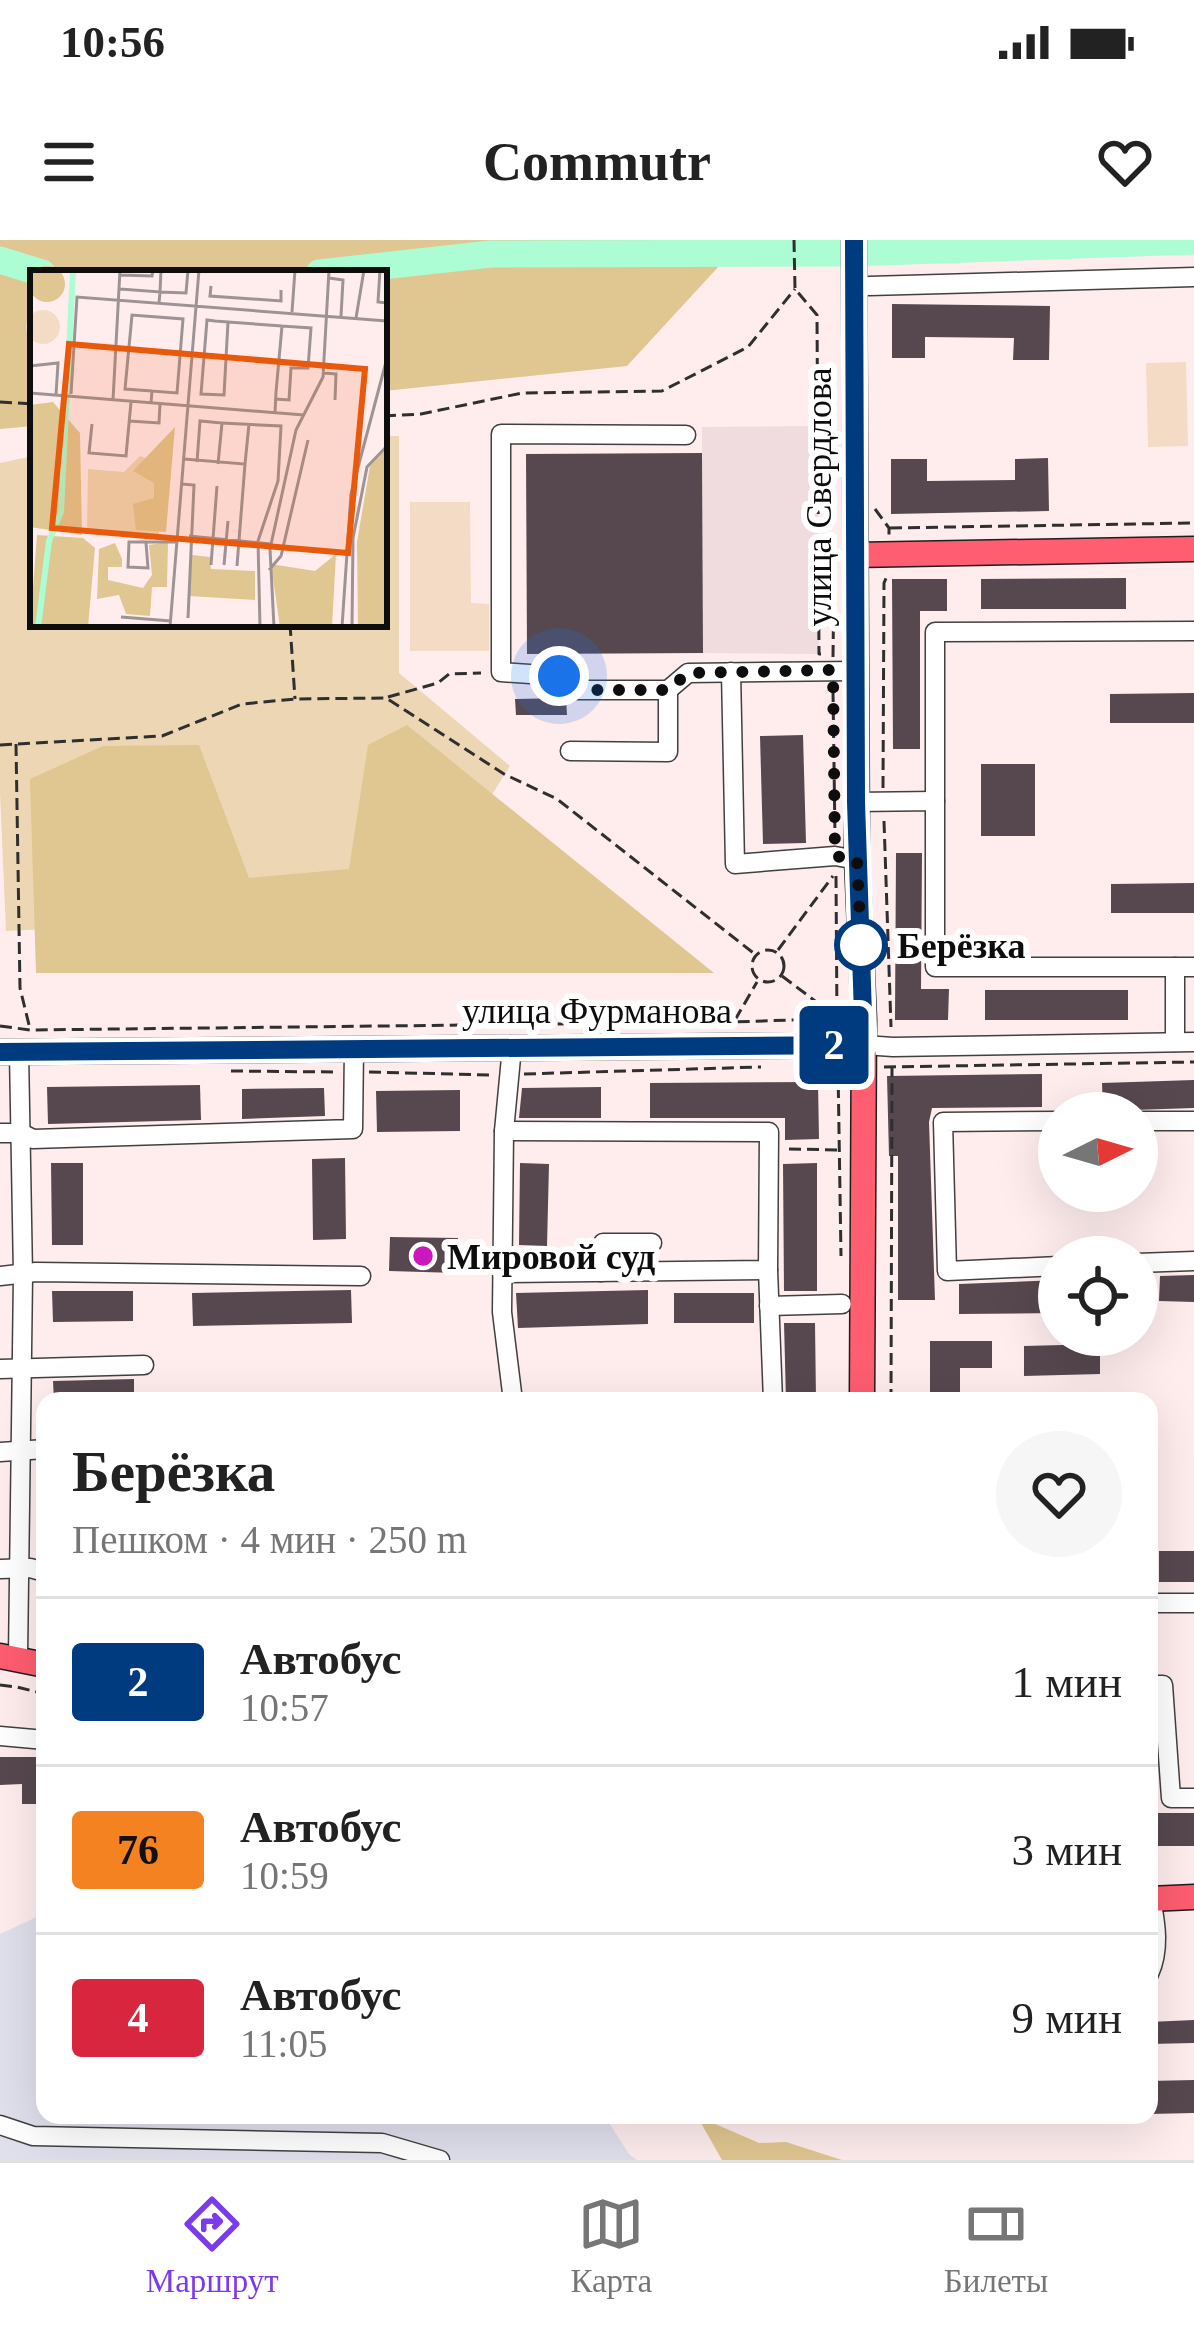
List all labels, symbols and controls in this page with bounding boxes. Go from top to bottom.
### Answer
text: 10:56 [60,17,165,67]
icon: menu [36,129,102,195]
icon: heart [1092,129,1158,195]
text: Commutr [483,132,711,192]
inset map [30,270,387,627]
street label: улица Свердлова [799,367,839,626]
your location [529,646,589,706]
marker: Берёзка [836,920,886,970]
place label: Берёзка [897,926,1025,966]
street label: улица Фурманова [462,991,732,1031]
line badge: 2 [795,1006,873,1084]
text: 2 [824,1022,845,1068]
north arrow [1038,1092,1158,1212]
map controls [1038,1092,1158,1356]
button: locate [1038,1236,1158,1356]
place label: Мировой суд [447,1237,655,1277]
marker: Мировой суд [410,1243,436,1269]
button: heart [996,1431,1122,1557]
text: Берёзка [72,1440,275,1503]
text: Пешком · 4 мин · 250 m [72,1518,467,1561]
text: Автобус [240,1634,402,1684]
text: 1 мин [1012,1657,1122,1707]
text: 2 [128,1659,149,1705]
text: 10:57 [240,1686,329,1729]
text: Автобус [240,1802,402,1852]
text: 3 мин [1012,1825,1122,1875]
text: 76 [117,1827,159,1873]
text: 10:59 [240,1854,329,1897]
text: Автобус [240,1970,402,2020]
text: 9 мин [1012,1993,1122,2043]
text: 4 [128,1995,149,2041]
text: 11:05 [240,2022,327,2065]
tab: Маршрут [146,2191,279,2300]
tab: Карта [570,2191,652,2300]
tab: Билеты [944,2191,1048,2300]

